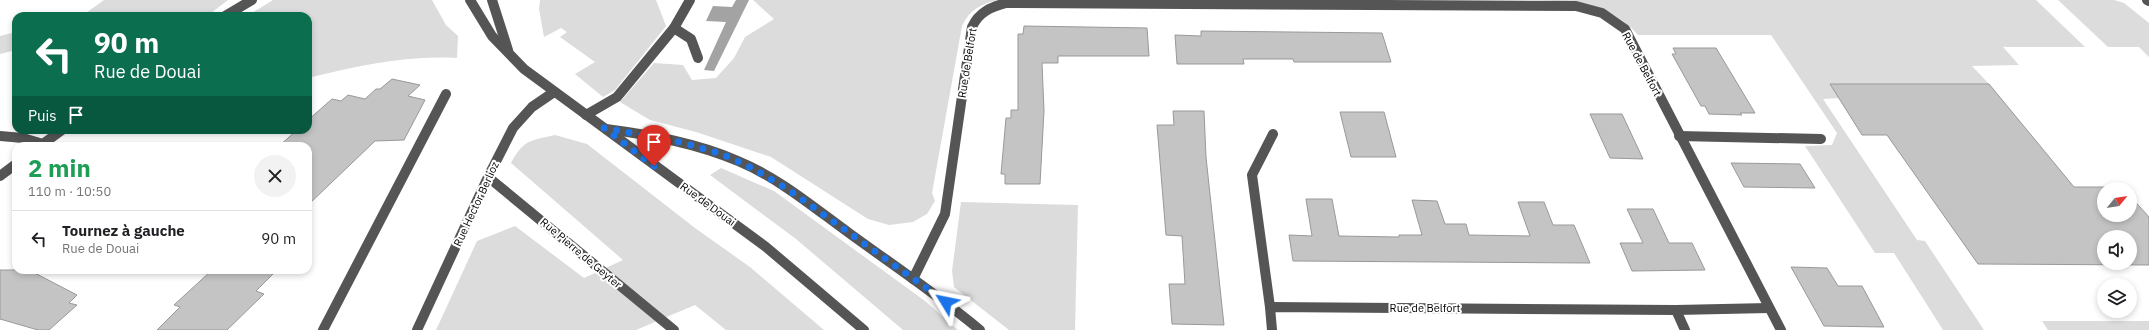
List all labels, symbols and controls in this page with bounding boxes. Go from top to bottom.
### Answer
text: 90 m [94,24,159,61]
street label: Rue de Belfort [955,27,979,99]
icon: left [28,28,80,80]
street label: Rue de Belfort [1619,29,1665,99]
text: Rue de Douai [94,60,201,83]
icon: arrive [65,104,87,126]
text: Puis [28,106,57,125]
pin [637,125,671,166]
icon: arrive [643,131,665,153]
text: 2 min [28,152,91,184]
button: close [254,155,296,197]
street label: Rue Hector Berlioz [450,159,502,249]
street label: Rue de Douai [677,179,739,229]
north arrow [2097,182,2137,222]
map controls [2097,182,2137,318]
text: 110 m · 10:50 [28,183,111,200]
street label: Rue Pierre de Geyter [537,215,625,291]
text: Tournez à gauche [62,221,185,240]
icon: left [28,228,50,250]
text: 90 m [261,229,296,248]
button: sound [2097,230,2137,270]
text: Rue de Douai [62,240,139,257]
button: layers [2097,278,2137,318]
position arrow [925,281,967,323]
street label: Rue de Belfort [1390,301,1461,315]

